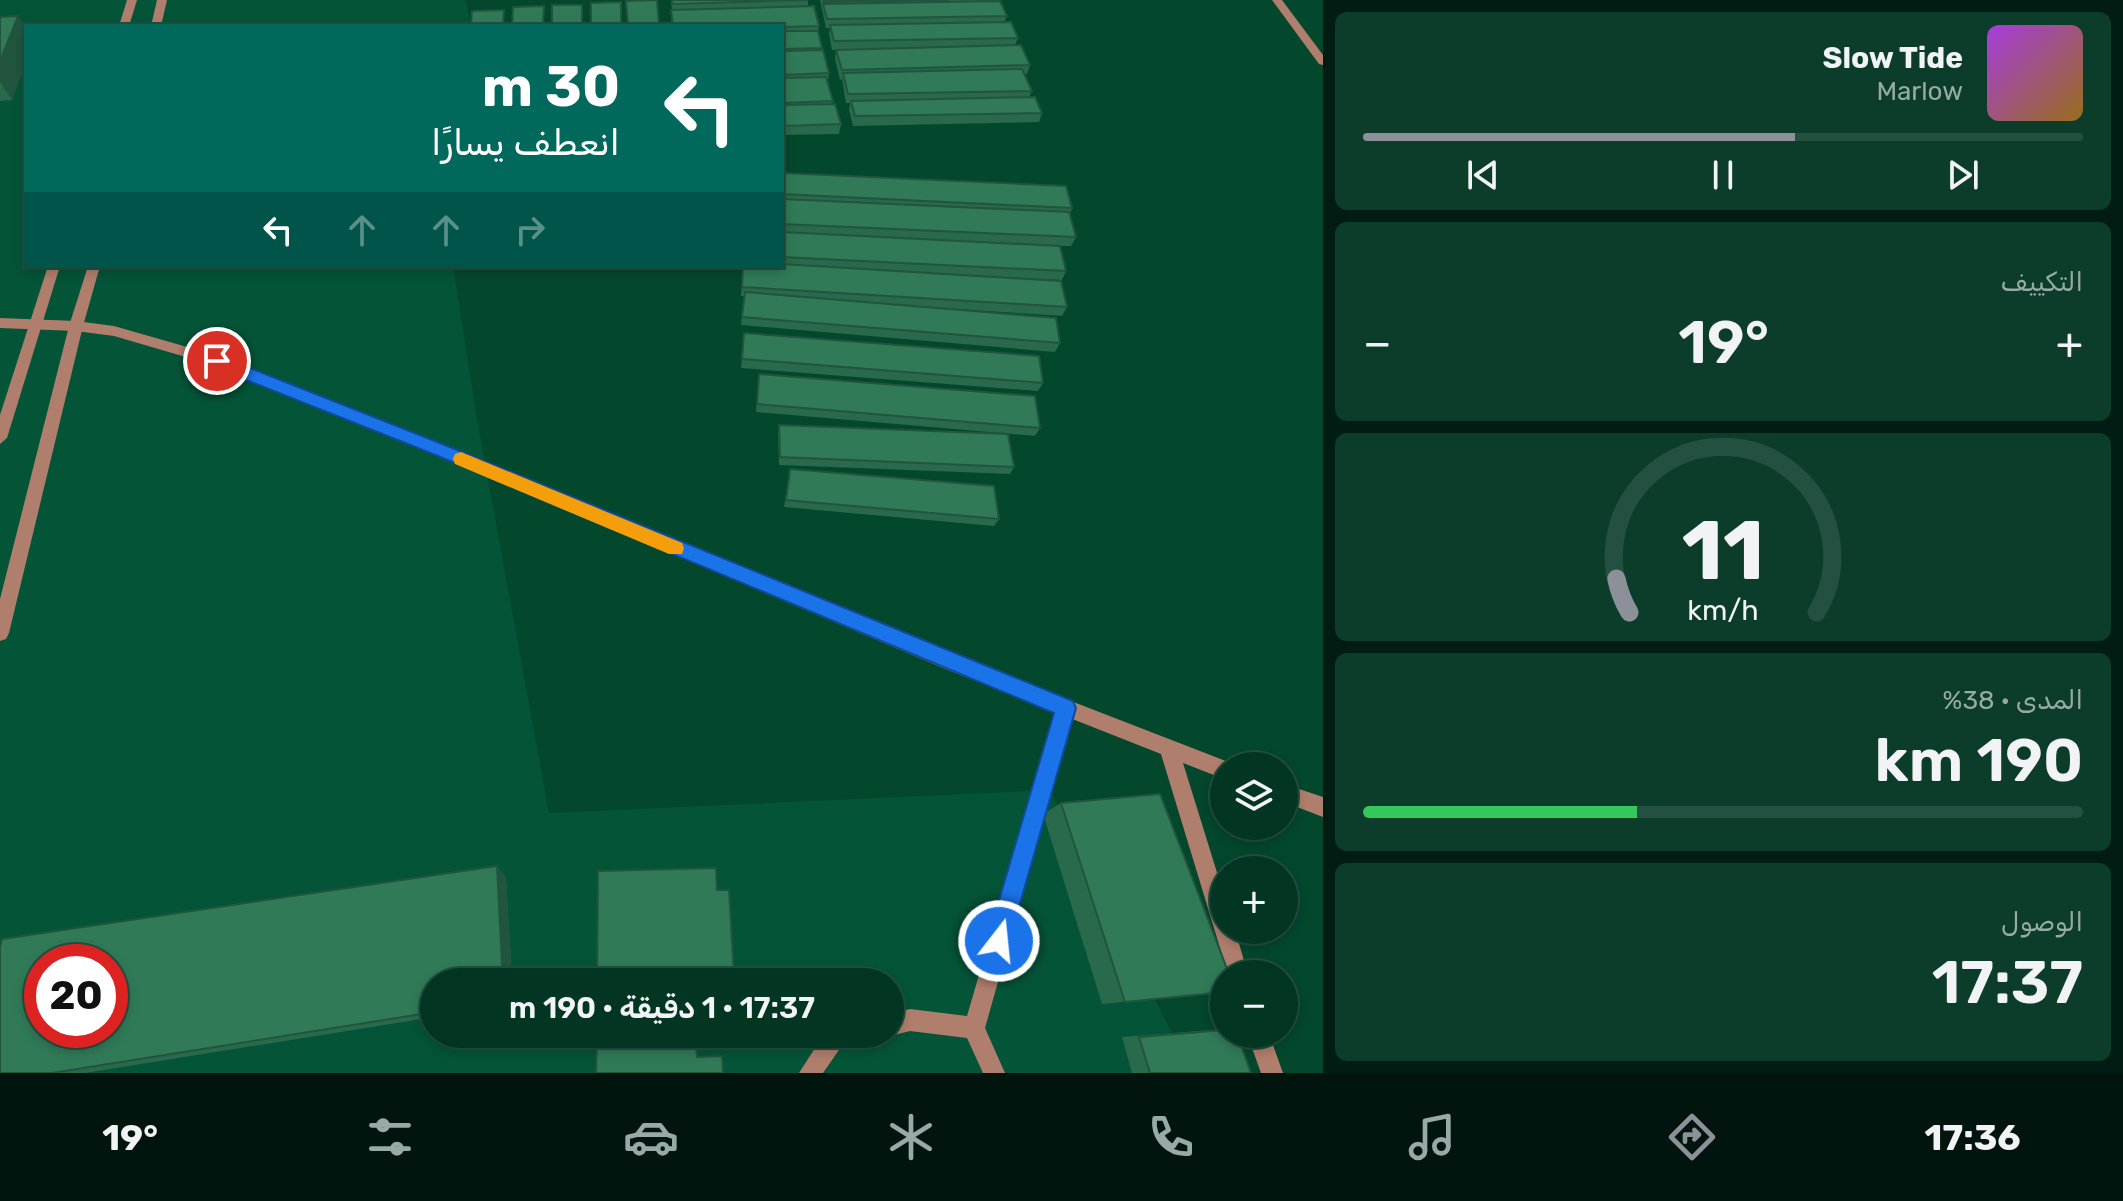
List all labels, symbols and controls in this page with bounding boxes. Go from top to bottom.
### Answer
text: Slow Tide [1823,40,1963,76]
text: 30 m [482,54,620,120]
icon: left [648,56,752,160]
text: Marlow [1876,76,1963,107]
text: انعطف يسارًا [431,121,620,164]
icon: previous [1461,153,1505,197]
icon: pause [1701,153,1745,197]
icon: next [1941,153,1985,197]
icon: left [256,208,300,252]
icon: ahead [340,208,384,252]
icon: ahead [424,208,468,252]
icon: right [508,208,552,252]
text: التكييف [2001,267,2083,298]
text: 19° [1678,307,1769,378]
text: − [1363,317,1392,369]
text: + [2056,317,2083,369]
pin [183,327,251,395]
icon: arrive [195,339,239,383]
text: 11 [1682,500,1764,599]
text: km/h [1687,593,1759,627]
text: المدى · 38% [1943,685,2083,716]
text: 190 km [1875,725,2083,796]
map controls [1210,752,1298,1048]
button: layers [1210,752,1298,840]
button: + [1210,856,1298,944]
position arrow [957,899,1041,983]
text: الوصول [2001,907,2083,938]
speed limit sign: 20 [24,944,128,1048]
text: 17:37 [1932,947,2083,1018]
button: − [1210,960,1298,1048]
text: 17:37 · 1 دقيقة · 190 m [509,990,815,1026]
icon: filters [362,1109,418,1165]
icon: car [623,1109,679,1165]
icon: climate [883,1109,939,1165]
icon: phone [1143,1109,1199,1165]
icon: music [1404,1109,1460,1165]
icon: directions [1664,1109,1720,1165]
text: 19° [102,1116,158,1159]
text: 17:36 [1925,1116,2021,1159]

